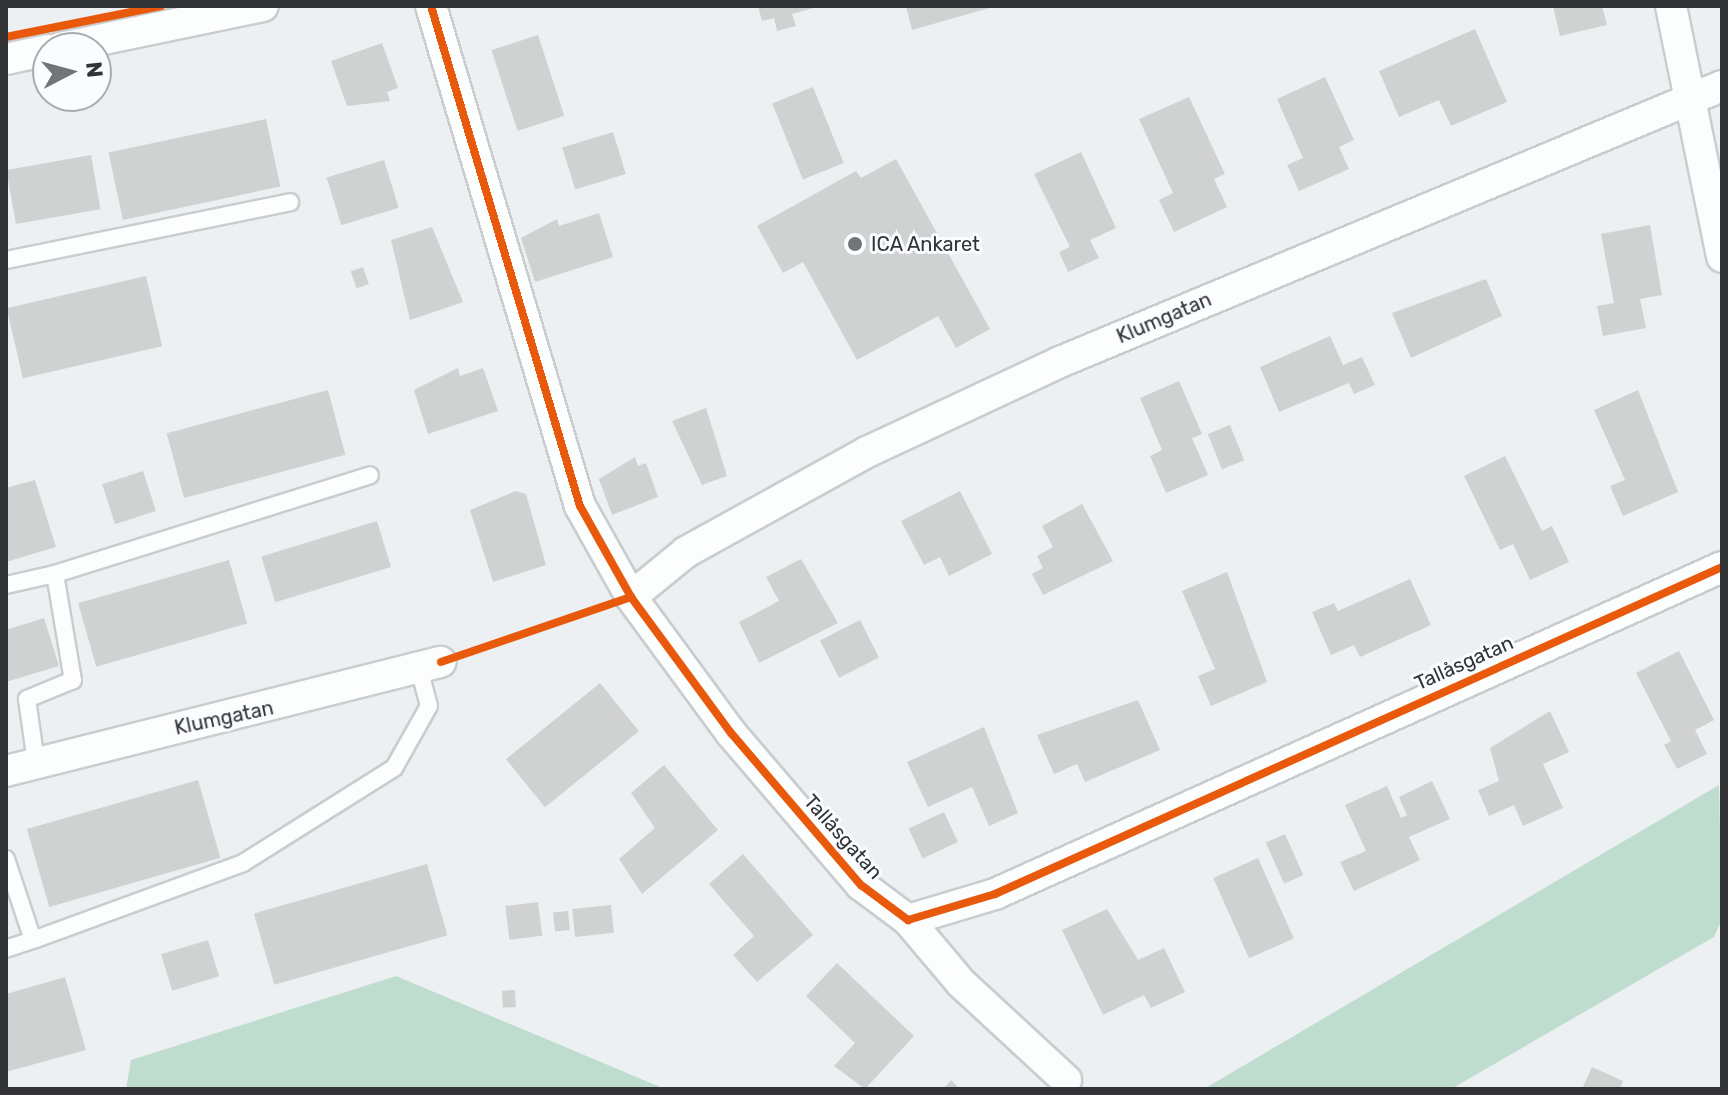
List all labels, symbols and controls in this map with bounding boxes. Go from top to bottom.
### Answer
north arrow [32,32,112,112]
text: N [80,60,109,79]
place label: ICA Ankaret [871,232,981,256]
marker: ICA Ankaret [846,235,864,253]
street label: Klumgatan [1113,287,1215,349]
street label: Tallåsgatan [1411,631,1517,695]
street label: Klumgatan [172,696,276,740]
street label: Tallåsgatan [799,790,887,884]

